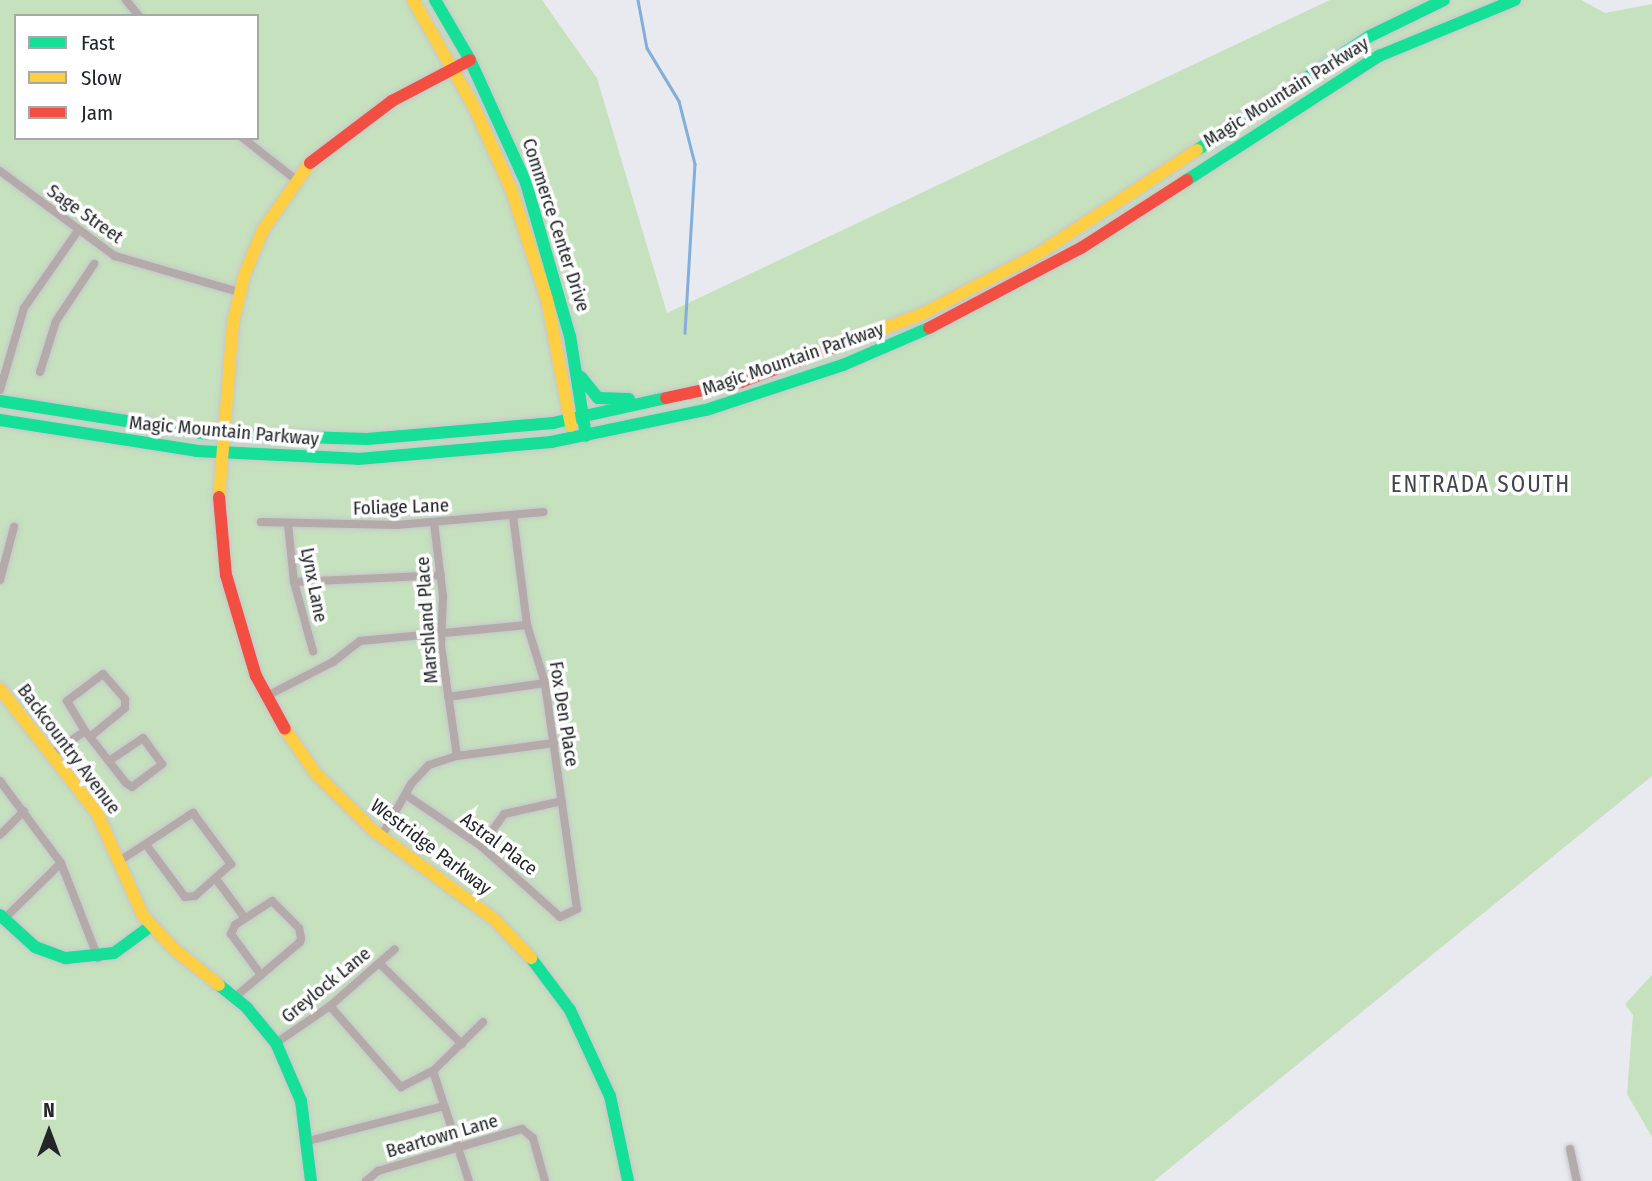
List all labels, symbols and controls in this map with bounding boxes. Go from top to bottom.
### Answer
legend [14,14,259,140]
text: Fast [81,30,115,56]
street label: Magic Mountain Parkway [1199,32,1373,152]
text: Slow [81,65,122,91]
text: Jam [81,100,113,126]
street label: Commerce Center Drive [517,135,595,315]
street label: Sage Street [43,179,127,249]
street label: Magic Mountain Parkway [699,317,887,401]
street label: Magic Mountain Parkway [128,411,320,451]
district label: ENTRADA SOUTH [1392,470,1570,498]
street label: Foliage Lane [353,494,449,520]
street label: Lynx Lane [296,546,332,624]
street label: Marshland Place [411,556,443,684]
street label: Fox Den Place [544,660,584,768]
street label: Backcountry Avenue [13,679,125,819]
street label: Westridge Parkway [366,794,496,900]
street label: Astral Place [456,808,542,880]
street label: Greylock Lane [277,942,375,1028]
north arrow [14,1097,84,1167]
text: N [43,1099,55,1122]
street label: Beartown Lane [383,1109,501,1163]

